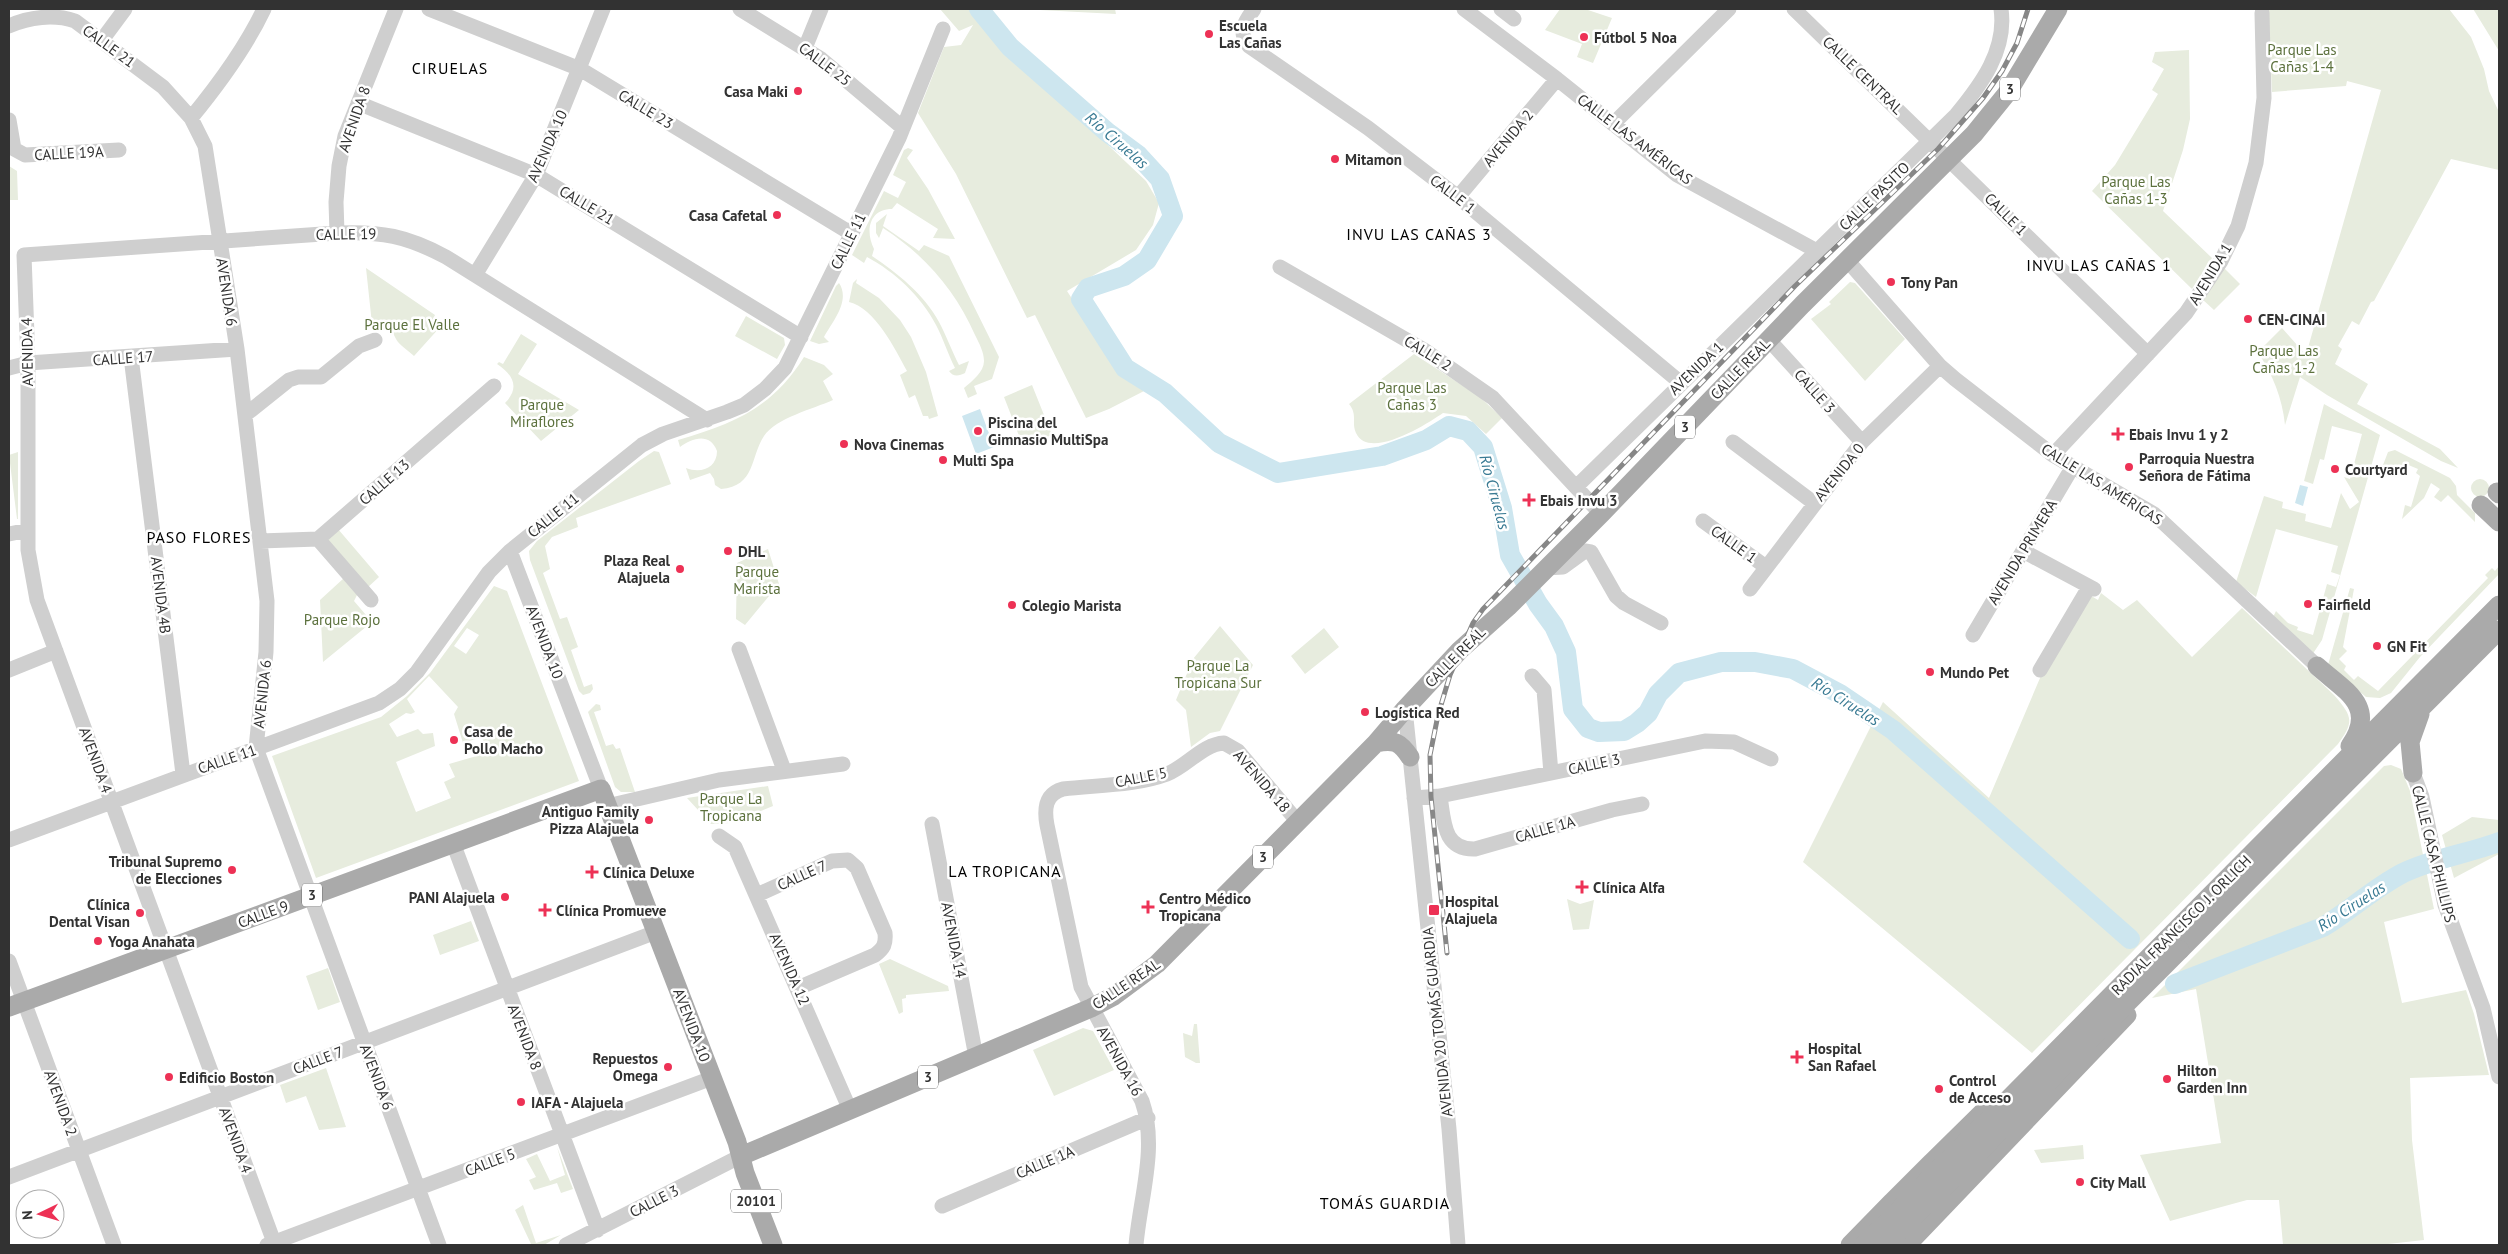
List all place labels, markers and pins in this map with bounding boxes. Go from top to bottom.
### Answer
place label: Escuela Las Cañas [1219,16,1282,52]
marker: Escuela Las Cañas [1203,28,1215,40]
place label: Fútbol 5 Noa [1594,28,1677,47]
marker: Fútbol 5 Noa [1578,31,1590,43]
place label: Casa Maki [724,82,788,101]
marker: Casa Maki [792,85,804,97]
place label: Mitamon [1345,150,1402,169]
marker: Mitamon [1329,153,1341,165]
place label: Casa Cafetal [689,206,768,225]
marker: Casa Cafetal [771,209,783,221]
place label: Tony Pan [1901,273,1958,292]
marker: Tony Pan [1885,276,1897,288]
place label: CEN-CINAI [2258,310,2325,329]
marker: CEN-CINAI [2242,313,2254,325]
place label: Piscina del Gimnasio MultiSpa [988,413,1108,449]
marker: Piscina del Gimnasio MultiSpa [972,425,984,437]
place label: Ebais Invu 1 y 2 [2129,425,2229,444]
marker: Ebais Invu 1 y 2 [2111,427,2125,441]
place label: Nova Cinemas [854,435,944,454]
marker: Nova Cinemas [838,438,850,450]
place label: Parroquia Nuestra Señora de Fátima [2139,449,2254,485]
place label: Multi Spa [953,451,1014,470]
marker: Multi Spa [937,454,949,466]
place label: Courtyard [2345,460,2408,479]
marker: Parroquia Nuestra Señora de Fátima [2123,461,2135,473]
marker: Courtyard [2329,463,2341,475]
place label: Ebais Invu 3 [1540,491,1617,510]
marker: Ebais Invu 3 [1522,493,1536,507]
place label: DHL [738,542,765,561]
marker: DHL [722,545,734,557]
place label: Plaza Real Alajuela [604,551,671,587]
marker: Plaza Real Alajuela [674,563,686,575]
place label: Fairfield [2318,595,2371,614]
place label: Colegio Marista [1022,596,1122,615]
marker: Fairfield [2302,598,2314,610]
marker: Colegio Marista [1006,599,1018,611]
place label: GN Fit [2387,637,2427,656]
marker: GN Fit [2371,640,2383,652]
place label: Mundo Pet [1940,663,2010,682]
marker: Mundo Pet [1924,666,1936,678]
place label: Logística Red [1375,703,1460,722]
marker: Logística Red [1359,706,1371,718]
place label: Casa de Pollo Macho [464,722,543,758]
marker: Casa de Pollo Macho [448,734,460,746]
place label: Antiguo Family Pizza Alajuela [542,802,640,838]
marker: Antiguo Family Pizza Alajuela [643,814,655,826]
place label: Tribunal Supremo de Elecciones [109,852,222,888]
place label: Clínica Deluxe [603,863,695,882]
marker: Tribunal Supremo de Elecciones [226,864,238,876]
marker: Clínica Deluxe [585,865,599,879]
place label: Clínica Alfa [1593,878,1665,897]
marker: Clínica Alfa [1575,880,1589,894]
place label: PANI Alajuela [409,888,495,907]
place label: Centro Médico Tropicana [1159,889,1251,925]
marker: PANI Alajuela [499,891,511,903]
place label: Hospital Alajuela [1445,892,1499,928]
place label: Clínica Dental Visan [49,895,130,931]
marker: Centro Médico Tropicana [1141,900,1155,914]
place label: Clínica Promueve [556,901,667,920]
marker: Clínica Promueve [538,903,552,917]
marker: Hospital Alajuela [1427,903,1441,917]
marker: Clínica Dental Visan [134,907,146,919]
place label: Yoga Anahata [107,932,195,951]
marker: Yoga Anahata [92,935,104,947]
place label: Hospital San Rafael [1808,1039,1877,1075]
place label: Repuestos Omega [592,1049,658,1085]
marker: Hospital San Rafael [1790,1050,1804,1064]
marker: Repuestos Omega [662,1061,674,1073]
place label: Hilton Garden Inn [2177,1061,2247,1097]
place label: Edificio Boston [179,1068,274,1087]
marker: Edificio Boston [163,1071,175,1083]
place label: Control de Acceso [1949,1071,2011,1107]
marker: Hilton Garden Inn [2161,1073,2173,1085]
marker: Control de Acceso [1933,1083,1945,1095]
place label: IAFA - Alajuela [531,1093,623,1112]
marker: IAFA - Alajuela [515,1096,527,1108]
place label: City Mall [2090,1173,2147,1192]
marker: City Mall [2074,1176,2086,1188]

